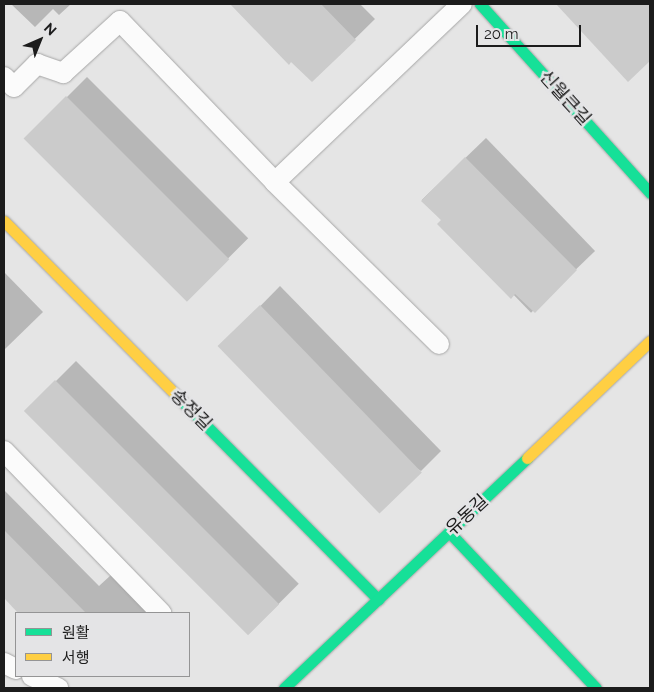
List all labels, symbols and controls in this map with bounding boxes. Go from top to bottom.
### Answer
north arrow [15,15,65,65]
scale bar [479,15,584,47]
text: N [41,20,60,39]
text: 20 m [484,25,519,43]
street label: 신월큰길 [535,66,595,130]
street label: 송정길 [166,385,216,435]
street label: 유동길 [441,490,493,540]
legend [15,612,190,677]
text: 원활 [62,624,90,642]
text: 서행 [62,649,90,667]

